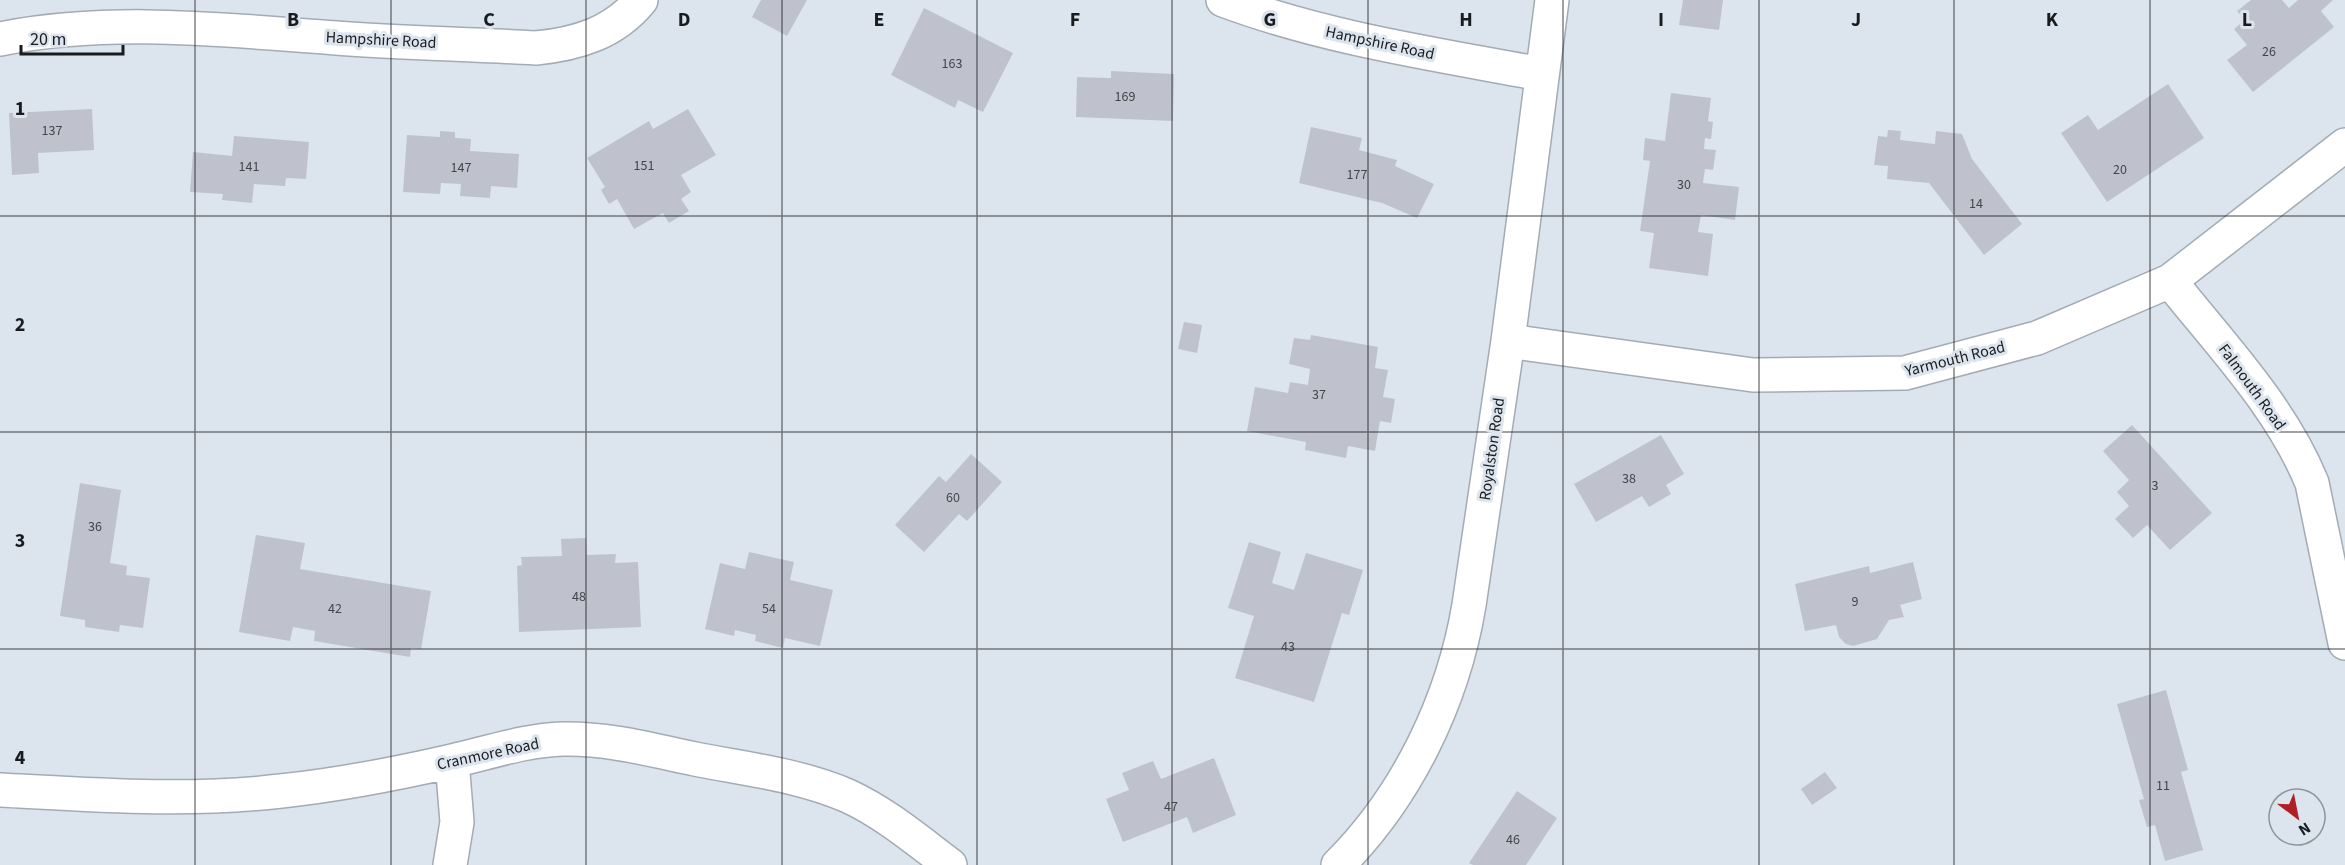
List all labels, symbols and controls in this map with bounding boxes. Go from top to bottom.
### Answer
text: B [287,6,299,34]
text: C [483,6,495,34]
text: D [678,6,690,34]
text: E [874,6,884,34]
text: F [1070,6,1080,34]
text: G [1264,6,1276,34]
text: H [1459,6,1473,34]
text: I [1658,6,1664,34]
text: J [1851,6,1861,34]
text: K [2046,6,2059,34]
text: L [2242,6,2252,34]
scale bar [21,18,123,56]
street label: Hampshire Road [1324,21,1436,65]
street label: Hampshire Road [325,26,437,54]
text: 20 m [30,27,66,52]
house number: 26 [2262,42,2276,62]
house number: 163 [942,54,962,74]
house number: 169 [1115,87,1135,107]
text: 1 [15,95,25,123]
house number: 137 [42,121,62,141]
house number: 151 [634,156,654,176]
house number: 141 [239,157,259,177]
house number: 147 [451,158,471,178]
house number: 20 [2113,160,2127,180]
house number: 177 [1347,165,1367,185]
house number: 30 [1677,175,1691,195]
house number: 14 [1969,194,1983,214]
text: 2 [15,311,25,339]
street label: Yarmouth Road [1902,336,2007,382]
street label: Falmouth Road [2213,339,2291,435]
house number: 37 [1312,385,1326,405]
street label: Royalston Road [1474,396,1510,502]
house number: 38 [1622,469,1636,489]
house number: 3 [2152,476,2159,496]
house number: 60 [946,488,960,508]
house number: 36 [88,517,102,537]
text: 3 [15,527,25,555]
house number: 48 [572,587,586,607]
house number: 9 [1852,592,1859,612]
house number: 42 [328,599,342,619]
house number: 54 [762,599,776,619]
house number: 43 [1281,637,1295,657]
street label: Cranmore Road [435,732,541,776]
text: 4 [15,744,26,772]
house number: 11 [2156,776,2170,796]
north arrow [2267,787,2327,847]
house number: 47 [1164,797,1178,817]
text: N [2294,817,2315,841]
house number: 46 [1506,830,1520,850]

